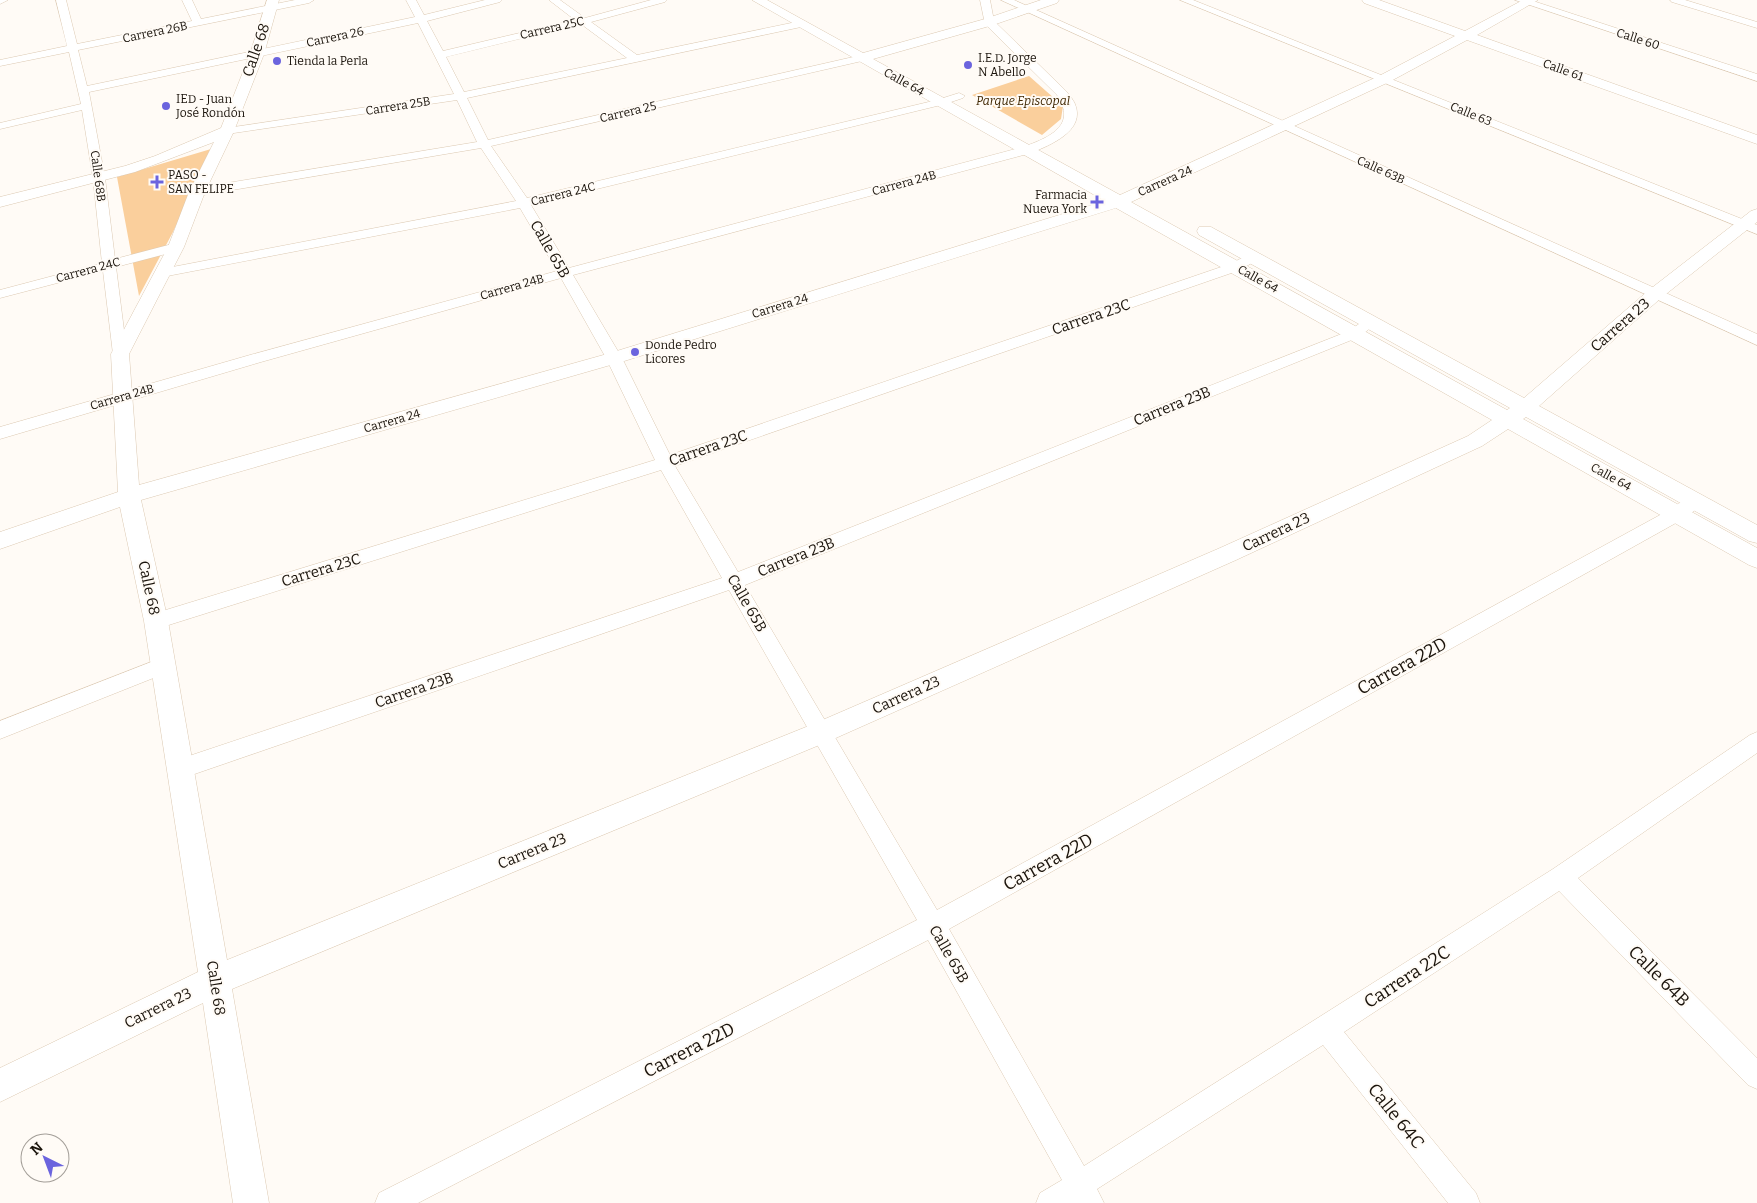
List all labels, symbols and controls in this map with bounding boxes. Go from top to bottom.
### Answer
street label: Carrera 25C [519,14,586,42]
street label: Carrera 26B [121,18,189,46]
street label: Calle 68 [238,21,274,79]
street label: Carrera 26 [305,24,365,50]
street label: Calle 60 [1615,25,1661,53]
place label: I.E.D. Jorge N Abello [978,51,1037,79]
place label: Tienda la Perla [287,54,369,68]
marker: Tienda la Perla [271,55,283,67]
street label: Calle 61 [1541,56,1585,84]
marker: I.E.D. Jorge N Abello [962,59,974,71]
street label: Calle 64 [881,65,927,99]
place label: IED - Juan José Rondón [175,92,246,120]
street label: Carrera 25B [365,94,431,118]
park label: Parque Episcopal [976,94,1070,108]
street label: Carrera 25 [598,99,658,125]
street label: Calle 63 [1448,99,1494,129]
marker: IED - Juan José Rondón [160,100,172,112]
street label: Calle 68B [87,149,109,203]
street label: Calle 63B [1355,153,1407,187]
street label: Carrera 24 [1136,163,1194,199]
place label: PASO - SAN FELIPE [168,168,234,196]
street label: Carrera 24B [870,168,938,198]
marker: PASO - SAN FELIPE [150,175,164,189]
street label: Carrera 24C [529,179,597,209]
place label: Farmacia Nueva York [1023,188,1087,216]
marker: Farmacia Nueva York [1091,196,1103,208]
street label: Calle 65B [526,217,574,281]
street label: Carrera 24C [54,255,122,285]
street label: Calle 64 [1235,262,1281,296]
street label: Carrera 24B [478,271,546,303]
street label: Carrera 24 [750,291,810,321]
street label: Carrera 23 [1587,294,1653,356]
street label: Carrera 23C [1049,295,1133,339]
place label: Donde Pedro Licores [645,338,717,366]
marker: Donde Pedro Licores [629,346,641,358]
street label: Carrera 24B [88,381,156,413]
street label: Carrera 23B [1131,382,1213,430]
street label: Carrera 24 [362,406,422,436]
street label: Carrera 23C [666,426,750,470]
street label: Calle 64 [1588,460,1634,494]
street label: Carrera 23 [1239,509,1313,555]
street label: Carrera 23B [755,533,837,581]
street label: Carrera 23C [279,549,363,591]
street label: Calle 68 [134,559,164,617]
street label: Calle 65B [723,571,771,635]
street label: Carrera 22D [1353,632,1451,700]
street label: Carrera 23B [372,668,456,712]
street label: Carrera 23 [869,672,943,718]
street label: Carrera 22D [999,828,1097,896]
street label: Carrera 23 [495,829,569,873]
street label: Calle 65B [925,922,973,986]
street label: Carrera 22C [1360,941,1454,1013]
street label: Calle 64B [1624,941,1694,1011]
street label: Calle 68 [203,959,229,1017]
street label: Carrera 23 [121,984,195,1032]
street label: Carrera 22D [640,1018,738,1082]
street label: Calle 64C [1363,1079,1429,1153]
north arrow [20,1133,70,1183]
text: N [27,1139,46,1159]

